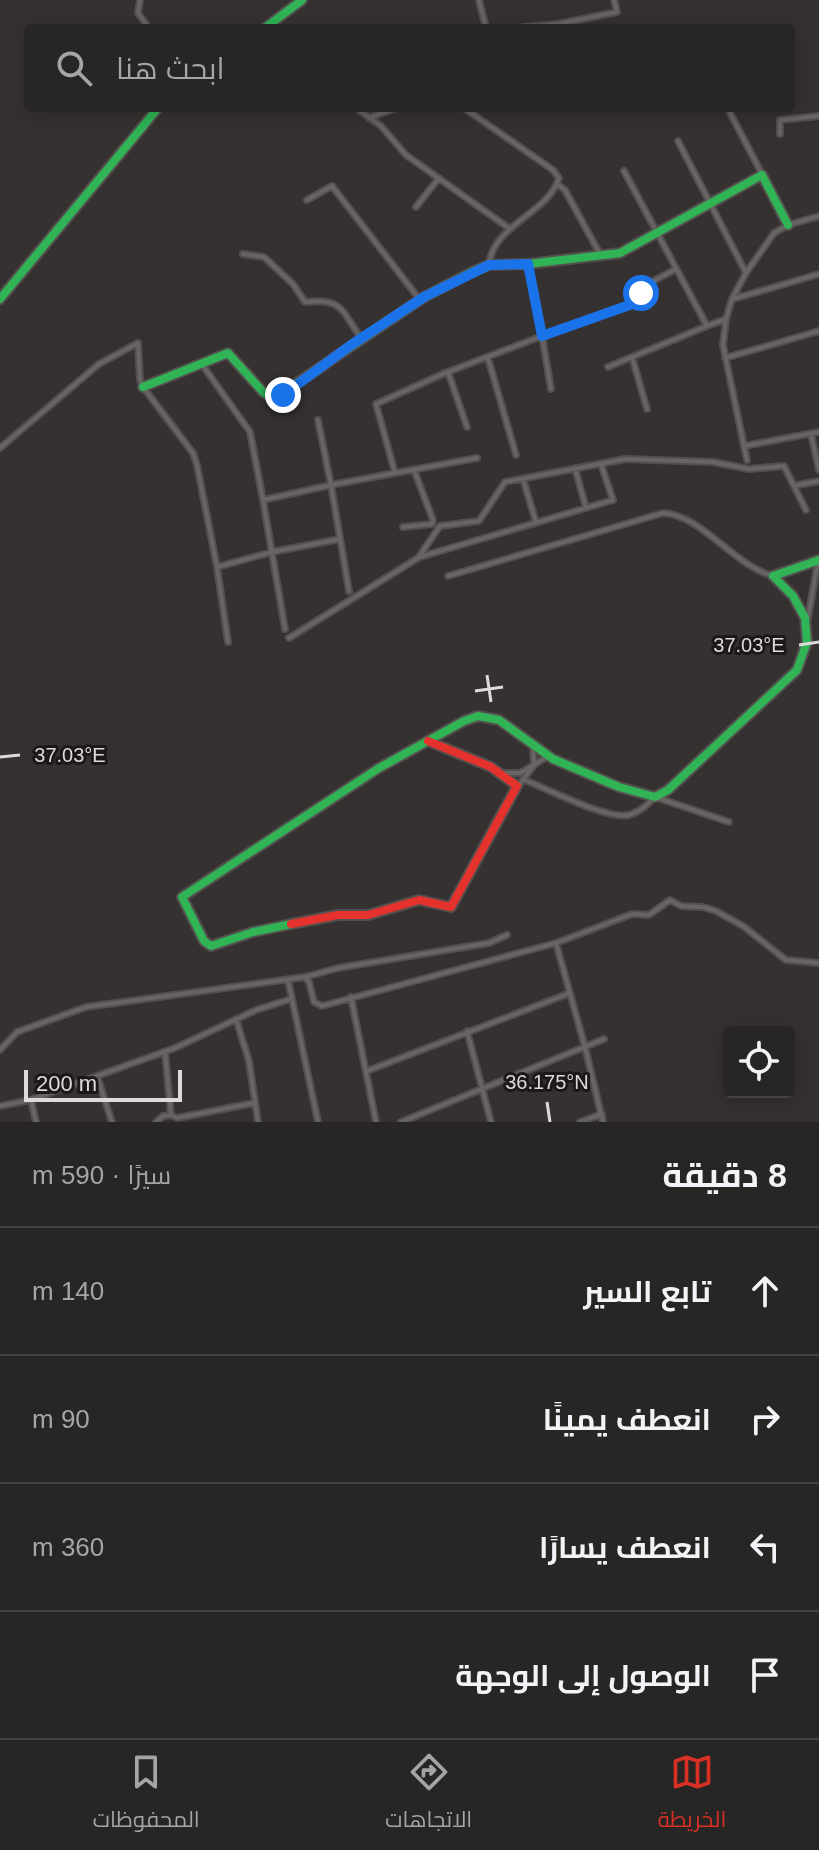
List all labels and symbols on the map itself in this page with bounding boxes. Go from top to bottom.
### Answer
route start [623,275,659,311]
route end [265,377,301,413]
text: 37.03°E [713,634,785,656]
text: 37.03°E [34,744,106,766]
scale bar [24,1066,182,1102]
text: 36.175°N [505,1071,589,1093]

